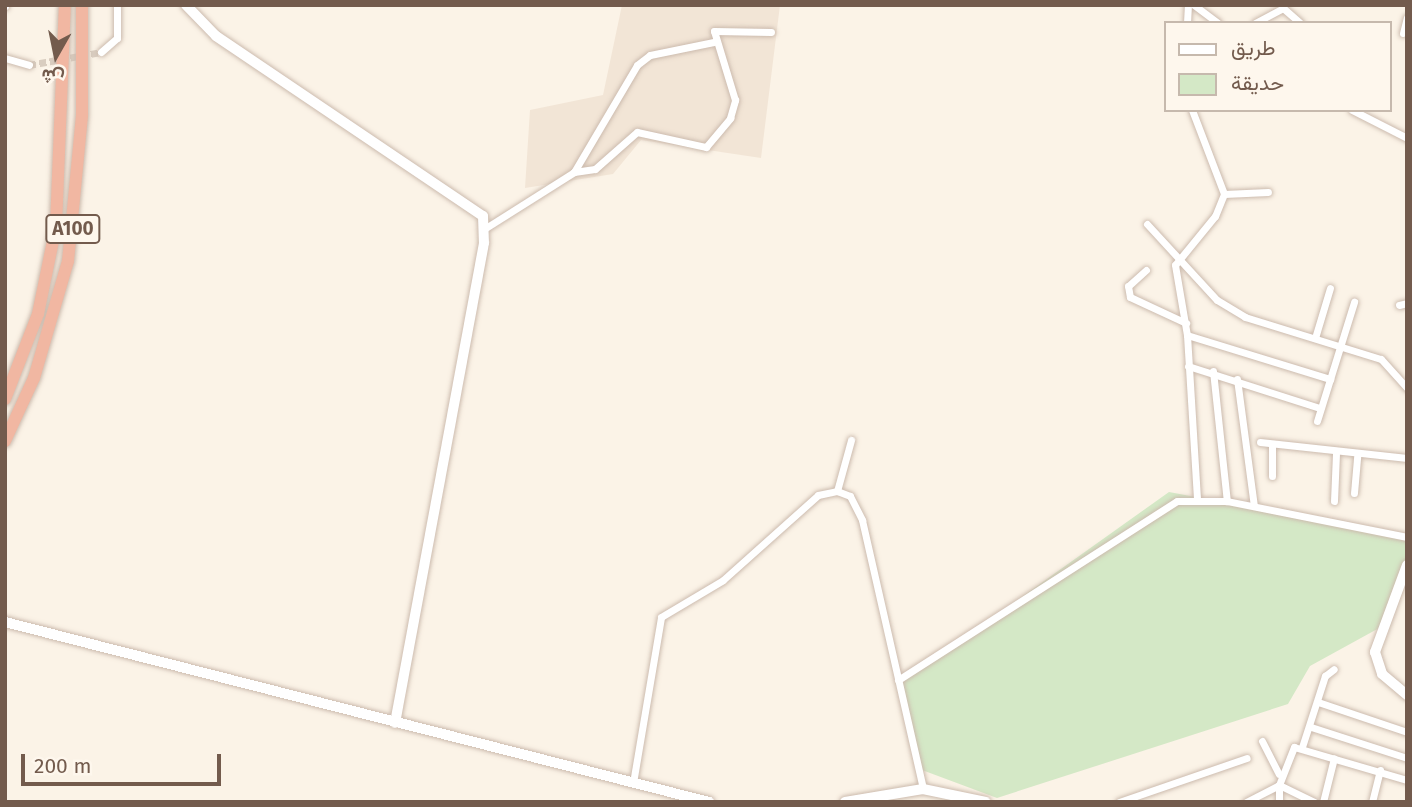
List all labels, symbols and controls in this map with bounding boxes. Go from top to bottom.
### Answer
north arrow [21,21,91,91]
legend [1164,21,1391,112]
text: طريق [1231,35,1276,61]
text: ش [40,64,66,90]
text: حديقة [1231,70,1284,96]
road number: A100 [45,214,101,244]
scale bar [24,740,224,784]
text: 200 m [34,753,91,779]

